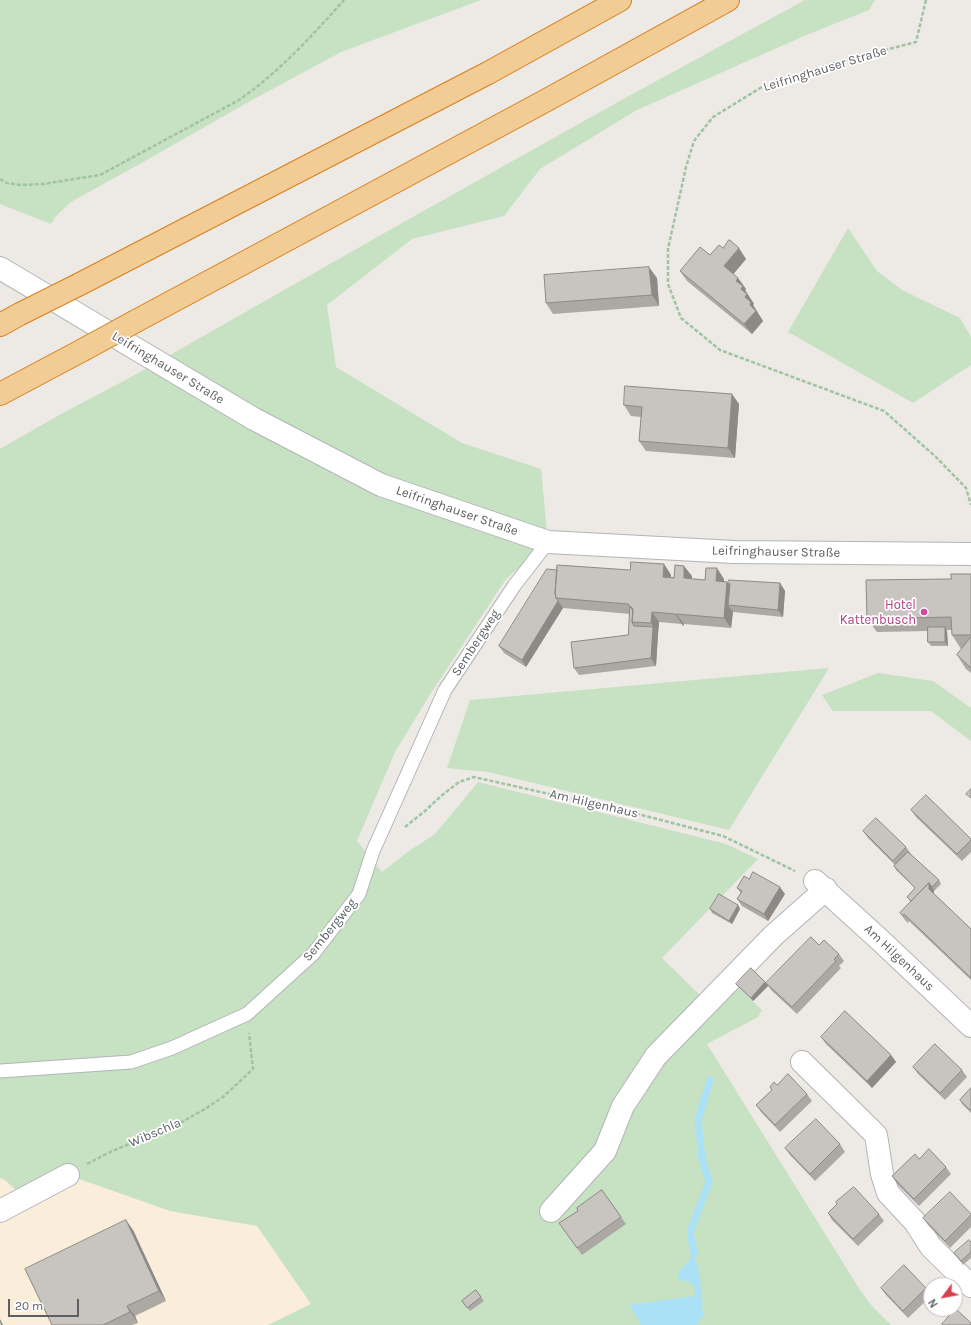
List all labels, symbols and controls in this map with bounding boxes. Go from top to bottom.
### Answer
street label: Leifringhauser Straße [761,43,889,95]
street label: Leifringhauser Straße [109,328,227,408]
street label: Leifringhauser Straße [394,483,520,539]
street label: Leifringhauser Straße [712,543,840,561]
place label: Hotel Kattenbusch [840,597,916,628]
street label: Sembergweg [449,607,503,679]
marker: Hotel Kattenbusch [919,607,929,617]
street label: Am Hilgenhaus [548,786,640,822]
street label: Sembergweg [300,895,360,965]
street label: Am Hilgenhaus [861,921,937,995]
street label: Wibschla [126,1115,184,1151]
north arrow [923,1277,963,1317]
scale bar [10,1291,81,1317]
text: N [926,1296,941,1310]
text: 20 m [15,1299,43,1313]

